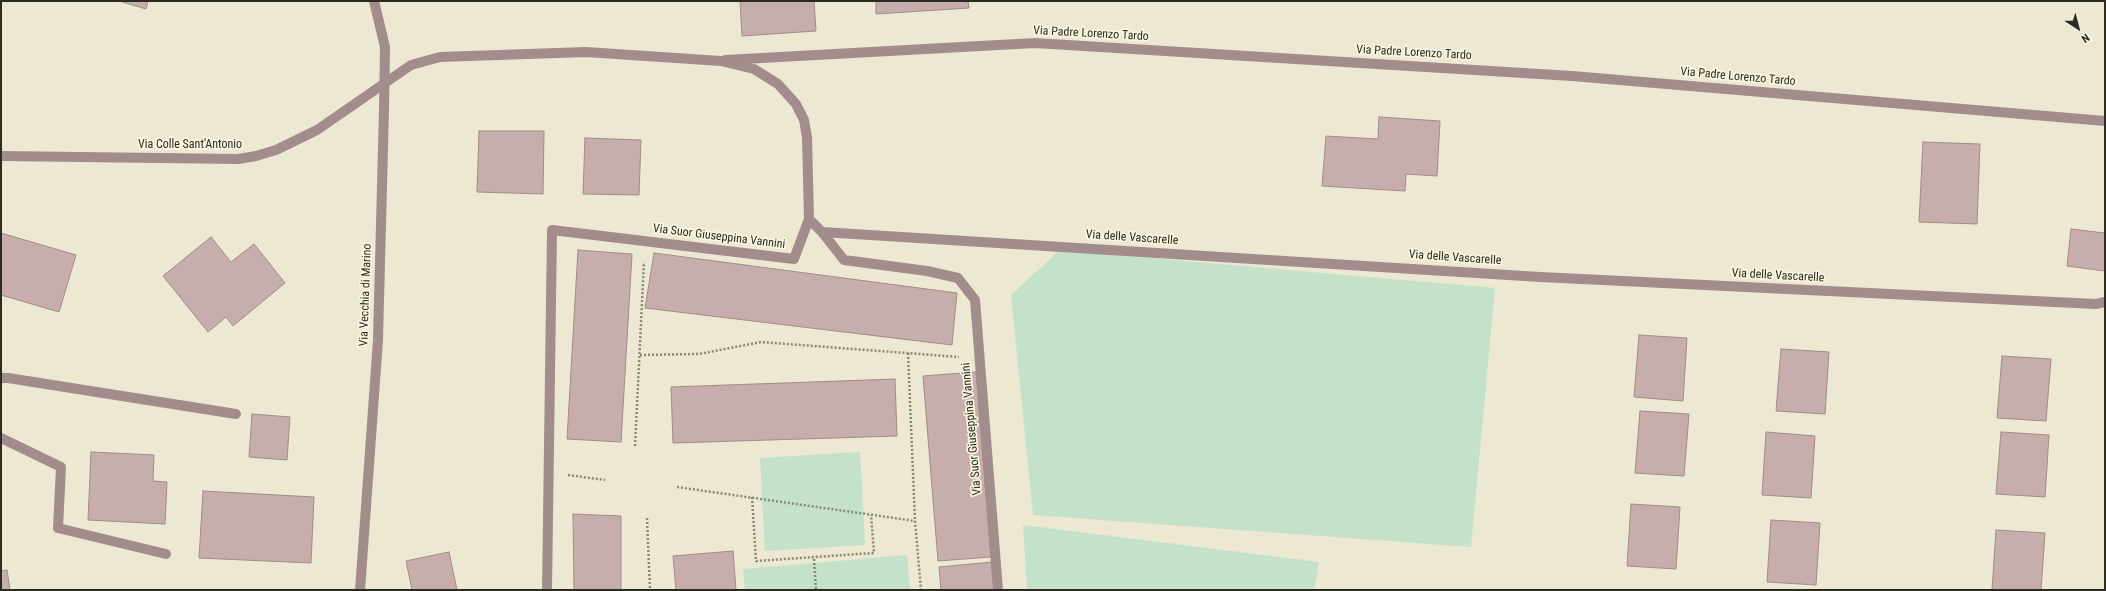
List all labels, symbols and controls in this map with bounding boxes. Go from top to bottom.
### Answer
north arrow [2058,8,2098,48]
street label: Via Padre Lorenzo Tardo [1033,24,1149,44]
text: N [2079,31,2092,45]
street label: Via Padre Lorenzo Tardo [1356,43,1472,63]
street label: Via Padre Lorenzo Tardo [1680,65,1796,89]
street label: Via Colle Sant'Antonio [138,138,242,152]
street label: Via Suor Giuseppina Vannini [652,222,786,252]
street label: Via delle Vascarelle [1085,228,1179,248]
street label: Via Vecchia di Marino [357,243,375,347]
street label: Via delle Vascarelle [1408,248,1502,268]
street label: Via delle Vascarelle [1731,266,1825,286]
street label: Via Suor Giuseppina Vannini [959,362,985,496]

